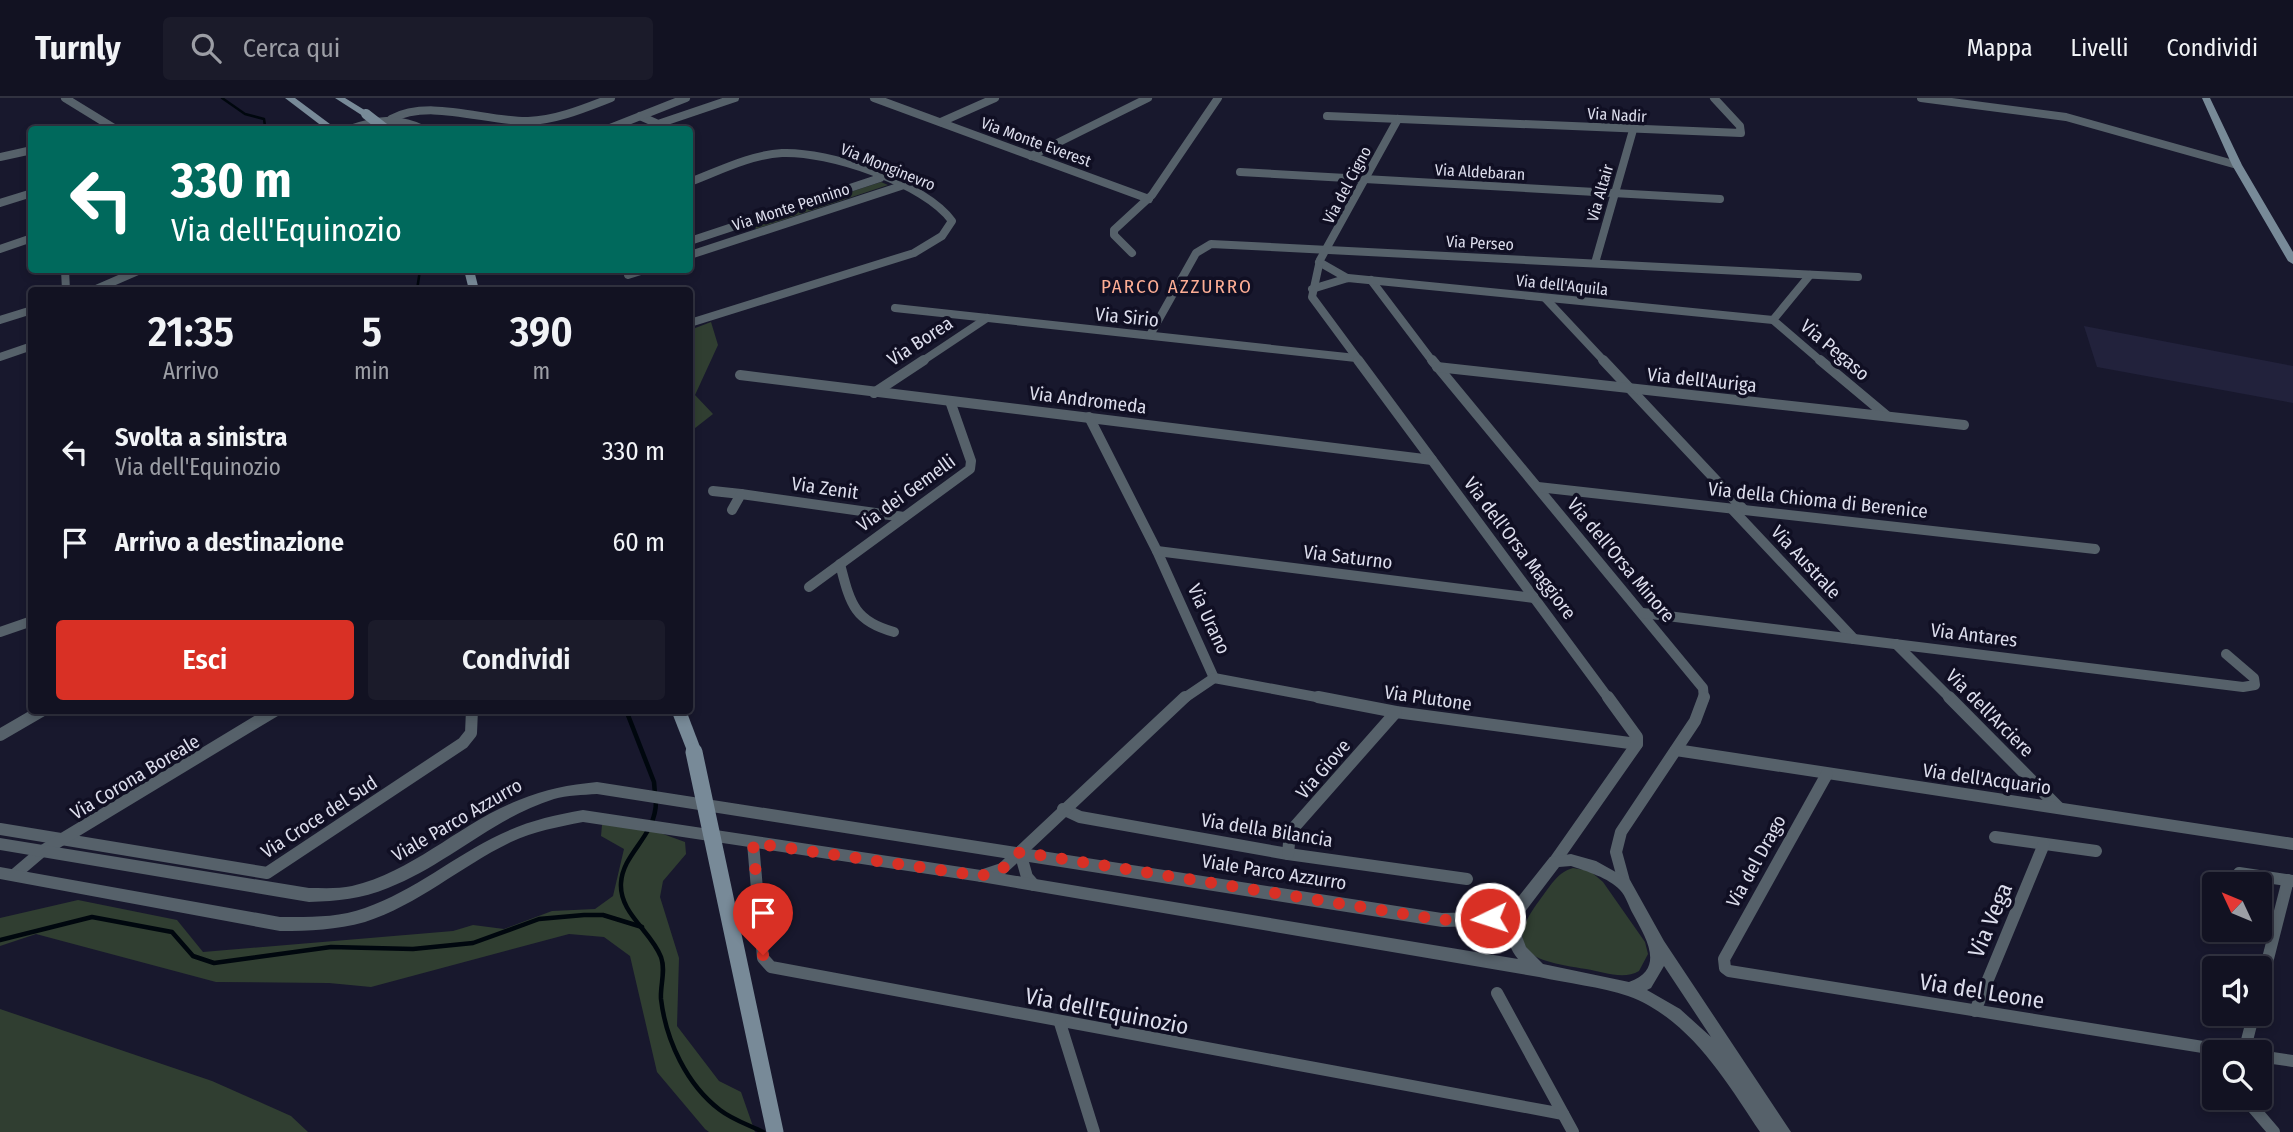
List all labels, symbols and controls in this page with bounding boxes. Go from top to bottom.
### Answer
search box [163,17,653,80]
text: Turnly [35,28,121,68]
icon: search [187,29,225,67]
text: Cerca qui [243,33,340,64]
text: Mappa [1967,34,2033,62]
text: Livelli [2071,34,2128,62]
text: Condividi [2166,34,2258,62]
street label: Via Nadir [1587,104,1648,126]
street label: Via Monte Everest [978,113,1094,171]
street label: Via Monginevro [838,139,938,195]
street label: Via del Cigno [1319,143,1375,227]
text: 330 m [171,151,292,210]
icon: left [56,154,147,245]
street label: Via Aldebaran [1434,160,1526,184]
street label: Via Altair [1583,162,1617,224]
street label: Via Monte Pennino [730,179,852,235]
text: Via dell'Equinozio [171,211,402,249]
street label: Via Perseo [1446,232,1514,254]
street label: Via dell'Aquila [1515,271,1609,299]
district label: PARCO AZZURRO [1101,275,1253,298]
street label: Via Sirio [1094,302,1160,332]
text: 21:35 [148,307,234,357]
text: 5 [362,307,382,357]
text: 390 [510,307,573,357]
street label: Via Borea [883,311,957,371]
street label: Via Pegaso [1796,315,1874,385]
text: Arrivo [163,357,219,385]
text: min [354,357,390,385]
text: m [532,357,550,385]
street label: Via dell'Auriga [1646,363,1758,397]
street label: Via Andromeda [1028,381,1148,419]
text: Svolta a sinistra [115,422,287,453]
icon: left [56,433,94,471]
text: 330 m [602,436,665,467]
street label: Via dei Gemelli [852,450,960,536]
text: Via dell'Equinozio [115,453,281,481]
street label: Via Zenit [790,472,861,504]
street label: Via dell'Orsa Maggiore [1459,472,1581,624]
street label: Via della Chioma di Berenice [1707,477,1929,523]
street label: Via dell'Orsa Minore [1562,493,1680,627]
street label: Via Australe [1766,521,1846,603]
icon: arrive [56,524,94,562]
text: Arrivo a destinazione [115,527,344,558]
text: 60 m [612,527,665,558]
street label: Via Saturno [1302,540,1394,574]
street label: Via Urano [1183,580,1235,658]
street label: Via Antares [1929,618,2019,652]
button: Esci [56,620,354,700]
button: Condividi [368,620,665,700]
street label: Via dell'Arciere [1941,664,2039,762]
street label: Via Plutone [1383,680,1473,716]
street label: Via Corona Boreale [66,729,204,825]
street label: Via Giove [1291,734,1355,804]
street label: Via dell'Acquario [1921,759,2053,799]
street label: Via Croce del Sud [257,771,381,863]
street label: Viale Parco Azzurro [388,773,526,867]
street label: Via della Bilancia [1199,808,1335,852]
street label: Via del Drago [1721,811,1791,911]
street label: Viale Parco Azzurro [1200,849,1348,895]
north arrow [2202,872,2272,942]
map controls [2202,872,2272,1110]
street label: Via Vega [1962,878,2018,962]
position arrow [1453,881,1527,955]
pin [733,883,793,955]
icon: arrive [744,894,782,932]
button: sound [2202,956,2272,1026]
street label: Via del Leone [1918,967,2046,1015]
street label: Via dell'Equinozio [1023,981,1191,1041]
button: search [2202,1040,2272,1110]

